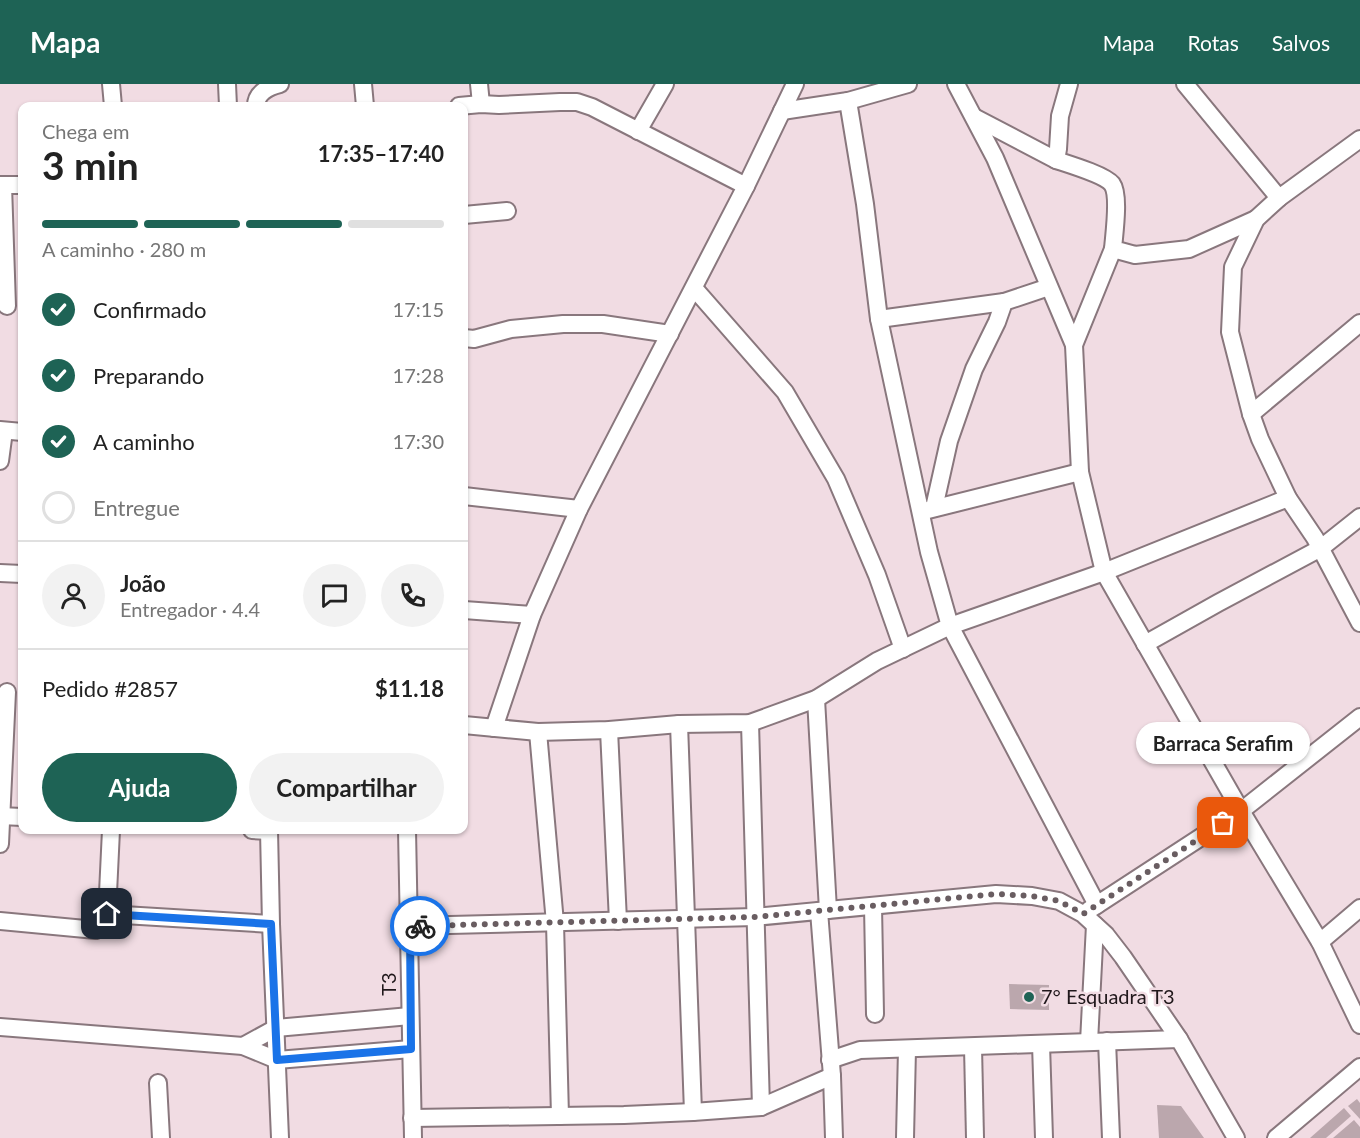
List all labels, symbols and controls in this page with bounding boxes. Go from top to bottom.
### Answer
text: Mapa [30,25,100,59]
text: Mapa [1103,30,1155,55]
text: Rotas [1188,30,1239,55]
text: Salvos [1272,30,1330,55]
text: Chega em [42,119,130,143]
text: 17:35–17:40 [318,140,444,167]
text: 3 min [42,142,139,188]
text: A caminho · 280 m [42,237,206,261]
icon: check [42,293,75,326]
text: Confirmado [93,296,206,323]
text: 17:15 [393,297,444,321]
icon: check [42,359,75,392]
text: Preparando [93,362,204,389]
text: 17:28 [393,363,444,387]
icon: check [42,425,75,458]
text: A caminho [93,428,195,455]
text: 17:30 [393,429,444,453]
text: Entregue [93,494,180,521]
button: person [42,564,105,627]
button: chat [303,564,366,627]
button: phone [381,564,444,627]
text: João [120,570,166,597]
text: Entregador · 4.4 [120,597,260,621]
text: Pedido #2857 [42,675,178,702]
text: $11.18 [375,675,444,702]
callout: Barraca Serafim [1136,721,1310,763]
text: Barraca Serafim [1153,731,1293,755]
button: Ajuda [42,753,237,822]
button: Compartilhar [249,753,444,822]
pin [1197,797,1248,848]
icon: bag [1206,806,1239,839]
pin [81,888,132,939]
courier [390,896,450,956]
icon: home [90,897,123,930]
icon: bike [404,910,437,943]
street label: T3 [376,972,400,996]
place label: 7° Esquadra T3 [1041,984,1175,1008]
marker: 7° Esquadra T3 [1022,990,1036,1004]

